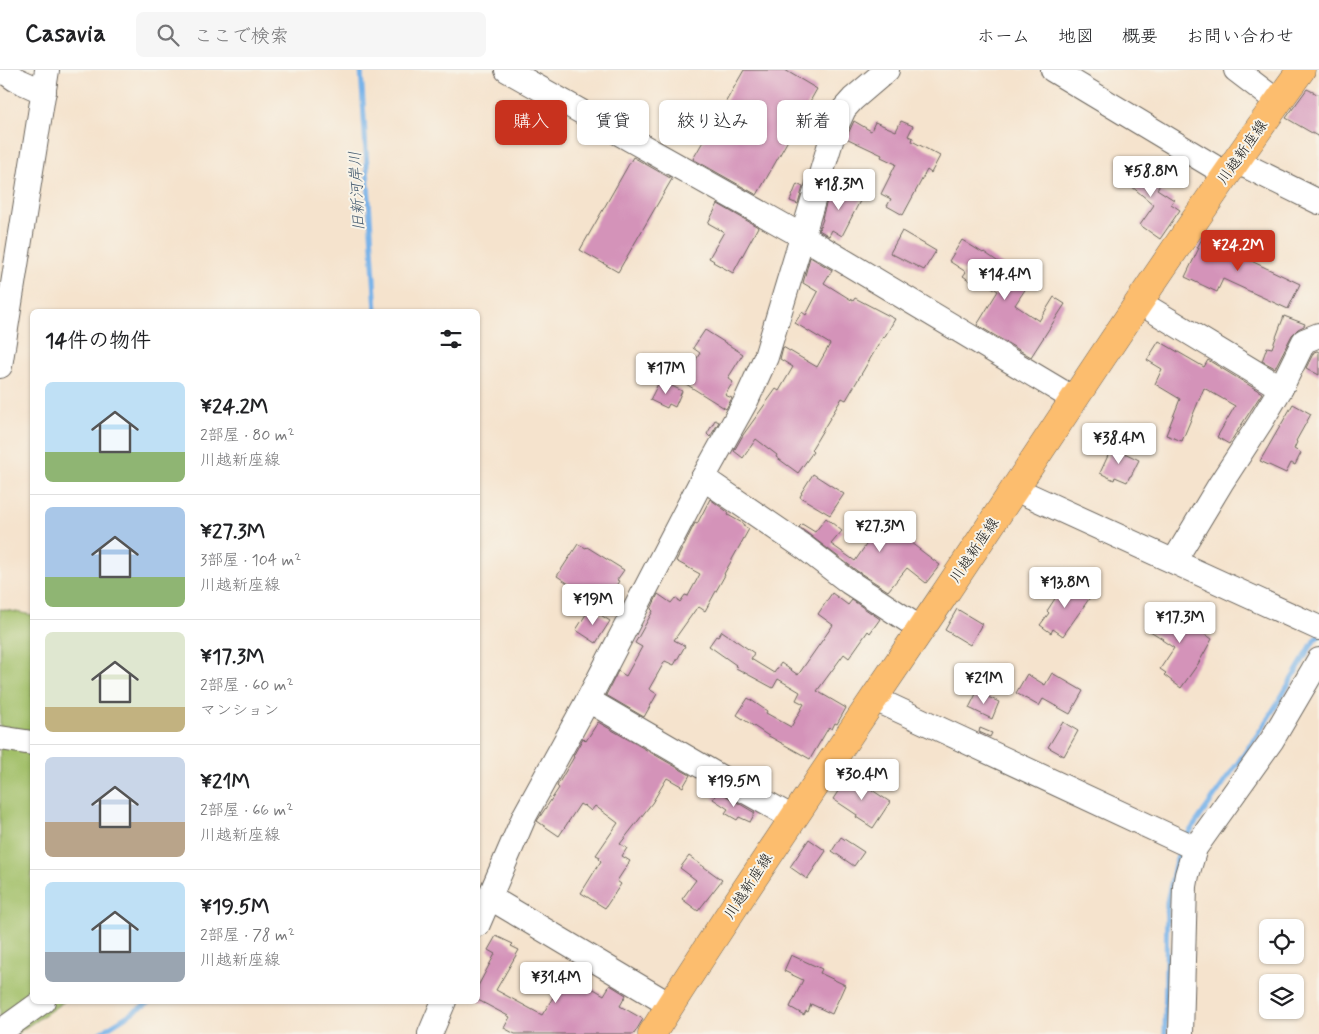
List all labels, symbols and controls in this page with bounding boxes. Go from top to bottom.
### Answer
search box [136,12,486,57]
text: Casavia [25,19,106,50]
icon: search [154,21,182,49]
text: ここで検索 [194,24,289,49]
text: ホーム [977,25,1030,49]
text: 地図 [1058,25,1094,49]
text: 概要 [1122,25,1158,49]
text: お問い合わせ [1186,25,1294,49]
chip: 購入 [495,100,567,145]
chip: 賃貸 [577,100,649,145]
chip: 絞り込み [659,100,767,145]
chip: 新着 [777,100,849,145]
street label: 川越新座線 [1213,116,1273,189]
water label: 旧新河岸川 [345,150,370,231]
pin: ¥58.8M [1110,156,1192,198]
text: ¥58.8M [1124,161,1178,182]
pin: ¥18.3M [798,168,880,211]
text: ¥18.3M [814,174,864,195]
pin: ¥24.2M [1197,230,1279,272]
text: ¥24.2M [1212,235,1264,256]
pin: ¥14.4M [964,258,1046,301]
text: ¥14.4M [979,264,1031,285]
icon: filters [437,325,465,353]
text: 14件の物件 [45,327,151,355]
pin: ¥17M [636,352,696,395]
text: ¥17M [647,358,685,379]
text: ¥24.2M [200,393,268,421]
icon: home [85,402,145,462]
pin: ¥38.4M [1078,422,1160,465]
text: 2部屋 · 80 m² [200,425,294,446]
text: ¥38.4M [1093,428,1145,449]
text: 川越新座線 [200,450,280,471]
pin: ¥27.3M [839,510,921,553]
street label: 川越新座線 [946,514,1004,587]
text: ¥27.3M [855,516,905,537]
text: ¥27.3M [200,518,265,546]
icon: home [85,527,145,587]
text: 3部屋 · 104 m² [200,550,301,571]
pin: ¥13.8M [1024,566,1106,609]
text: ¥13.8M [1040,572,1090,593]
text: 川越新座線 [200,575,280,596]
pin: ¥19M [563,584,623,626]
text: ¥19M [573,589,613,610]
pin: ¥17.3M [1139,602,1221,644]
text: ¥17.3M [1155,607,1205,628]
text: ¥17.3M [200,643,264,671]
icon: home [85,652,145,712]
pin: ¥21M [954,662,1014,705]
text: ¥21M [965,668,1003,689]
text: 2部屋 · 60 m² [200,675,294,696]
text: マンション [200,700,279,721]
pin: ¥30.4M [821,758,903,801]
text: ¥30.4M [836,764,888,785]
pin: ¥19.5M [693,766,775,808]
text: ¥21M [200,768,250,796]
text: ¥19.5M [708,771,760,792]
icon: home [85,777,145,837]
text: 2部屋 · 66 m² [200,800,293,821]
text: 川越新座線 [200,825,280,846]
street label: 川越新座線 [720,850,778,923]
text: ¥19.5M [200,893,269,921]
icon: home [85,902,145,962]
map controls [1259,919,1304,1019]
button: locate [1259,919,1304,964]
text: 2部屋 · 78 m² [200,925,295,946]
text: 川越新座線 [200,950,280,971]
pin: ¥31.4M [515,962,597,1004]
text: ¥31.4M [531,967,581,988]
button: layers [1259,974,1304,1019]

